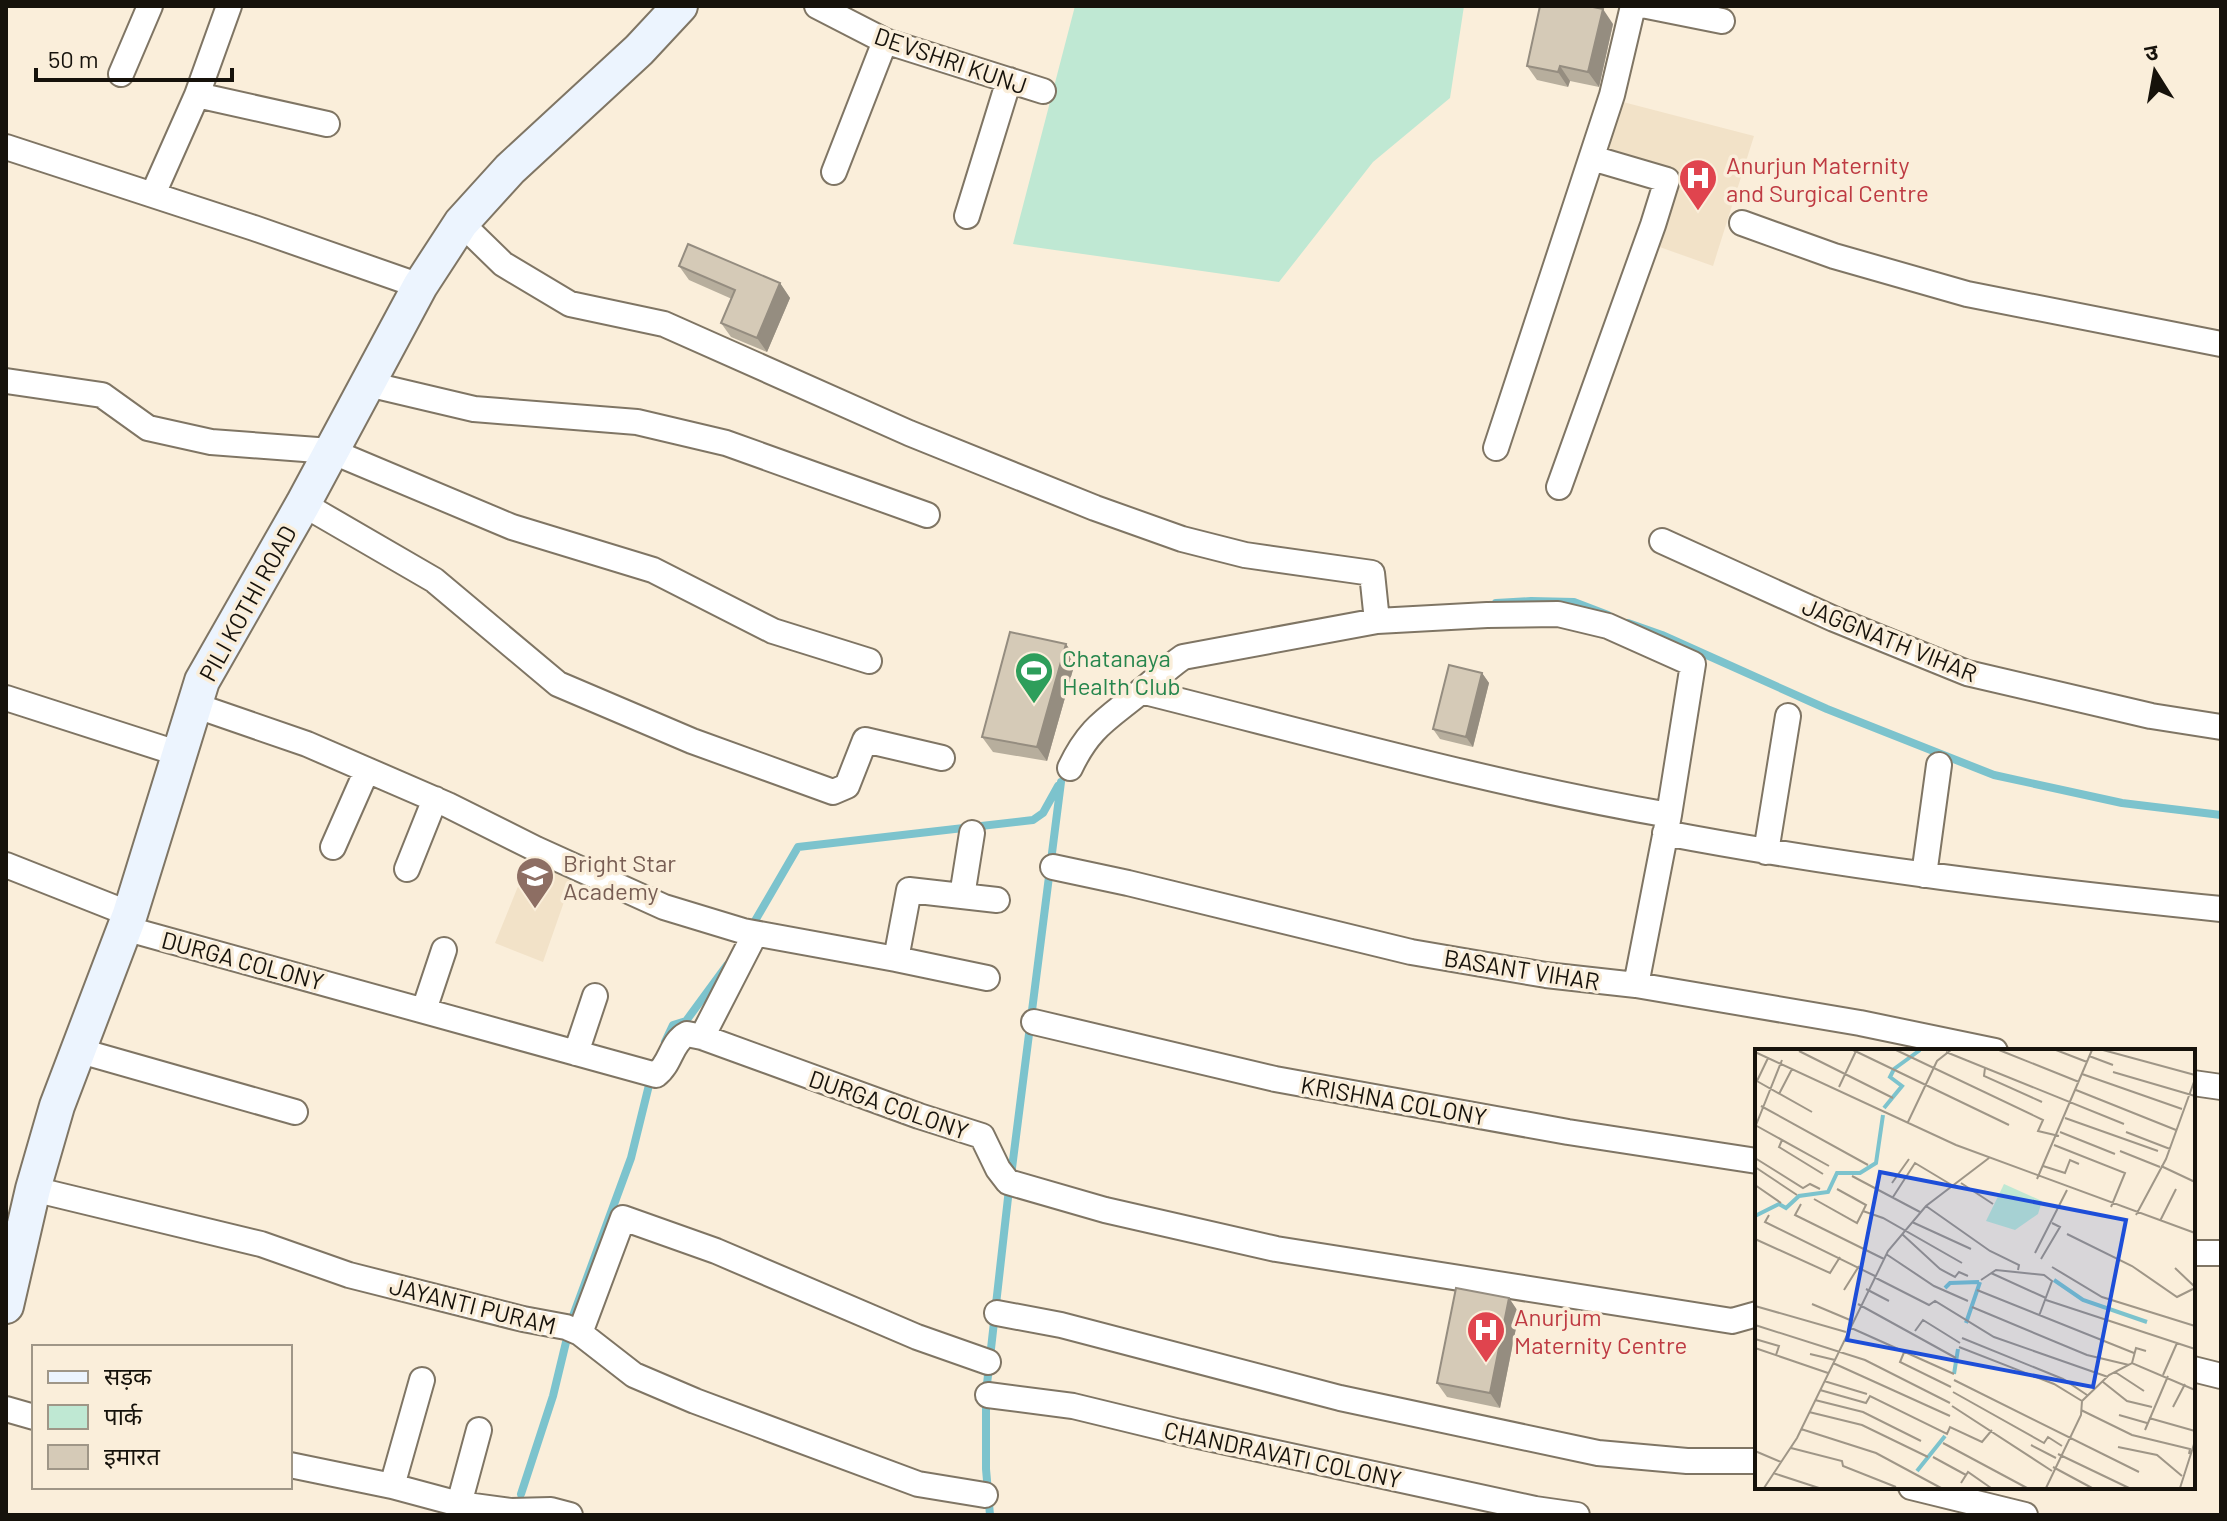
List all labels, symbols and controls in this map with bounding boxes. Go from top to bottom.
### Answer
street label: DEVSHRI KUNJ [871,20,1031,100]
scale bar [36,32,232,82]
north arrow [2115,32,2195,112]
text: उ [2142,37,2161,65]
text: 50 m [48,44,99,73]
place label: Anurjun Maternity and Surgical Centre [1726,150,1929,207]
hospital icon: Anurjun Maternity and Surgical Centre [1677,157,1719,212]
street label: PILI KOTHI ROAD [192,520,302,686]
street label: JAGGNATH VIHAR [1798,591,1982,687]
place label: Chatanaya Health Club [1062,643,1181,700]
sports icon: Chatanaya Health Club [1013,650,1055,705]
place label: Bright Star Academy [563,848,676,905]
school or university icon: Bright Star Academy [514,855,556,910]
street label: DURGA COLONY [159,924,327,996]
street label: BASANT VIHAR [1442,942,1602,996]
inset map [1755,1049,2195,1489]
street label: DURGA COLONY [805,1063,973,1145]
street label: KRISHNA COLONY [1299,1069,1489,1131]
street label: JAYANTI PURAM [387,1270,559,1340]
place label: Anurjum Maternity Centre [1514,1302,1687,1359]
hospital icon: Anurjum Maternity Centre [1465,1309,1507,1364]
legend [32,1345,292,1489]
text: सड़क [104,1361,152,1390]
text: पार्क [104,1401,143,1430]
street label: CHANDRAVATI COLONY [1162,1415,1404,1493]
text: इमारत [104,1441,161,1470]

